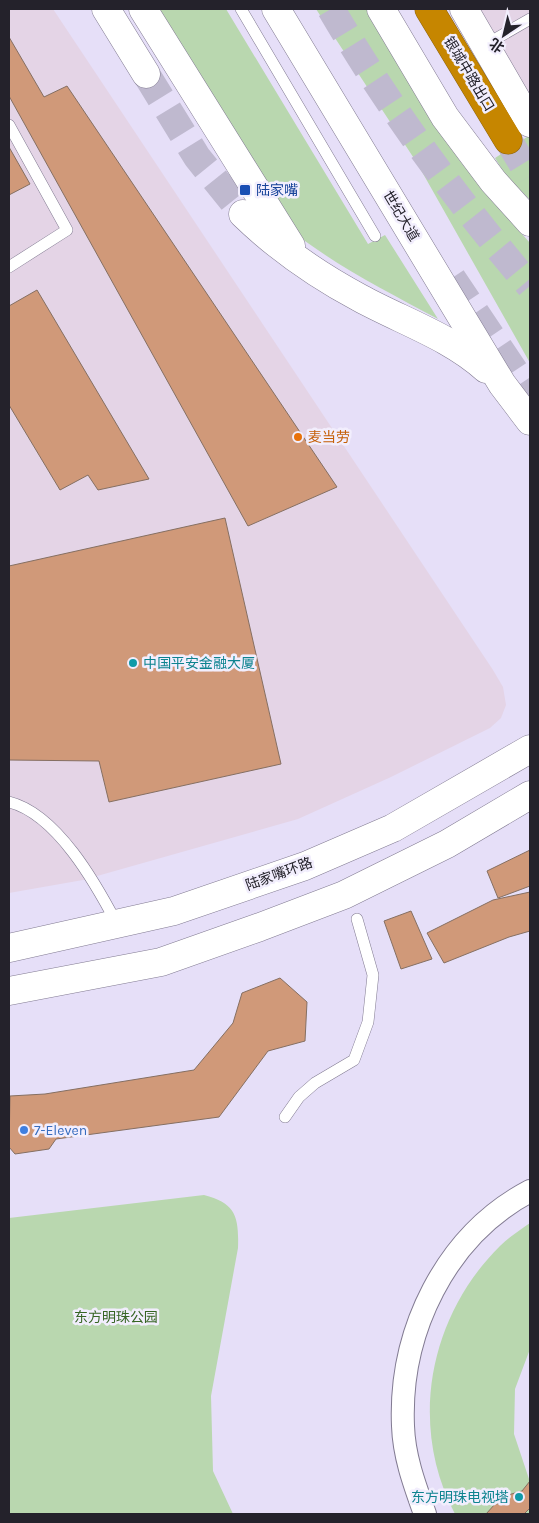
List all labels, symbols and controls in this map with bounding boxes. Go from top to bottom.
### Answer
north arrow [479,10,529,60]
street label: 银城中路出口 [440,34,498,114]
text: 北 [486,34,507,56]
place label: 陆家嘴 [256,182,298,199]
marker: 陆家嘴 [238,183,252,197]
street label: 世纪大道 [379,188,423,244]
place label: 麦当劳 [308,429,350,446]
marker: 麦当劳 [292,431,304,443]
place label: 中国平安金融大厦 [143,655,255,672]
marker: 中国平安金融大厦 [127,657,139,669]
street label: 陆家嘴环路 [243,854,315,894]
place label: 7-Eleven [34,1122,87,1139]
marker: 7-Eleven [18,1124,30,1136]
park label: 东方明珠公园 [74,1309,158,1326]
place label: 东方明珠电视塔 [411,1489,509,1506]
marker: 东方明珠电视塔 [513,1491,525,1503]

